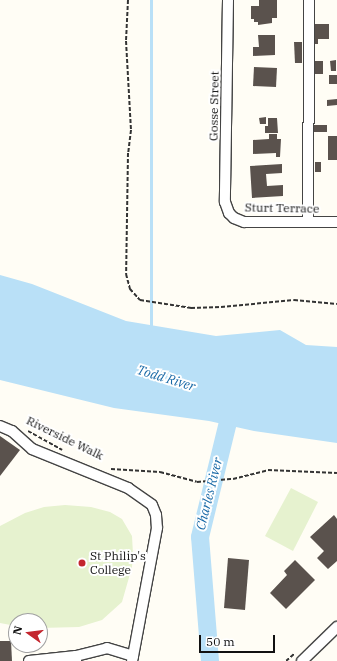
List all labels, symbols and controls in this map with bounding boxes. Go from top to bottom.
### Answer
street label: Gosse Street [206,71,222,141]
street label: Sturt Terrace [245,200,319,216]
water label: Todd River [135,363,197,395]
street label: Riverside Walk [24,413,106,463]
water label: Charles River [193,456,227,532]
place label: St Philip's College [90,549,146,577]
marker: St Philip's College [77,558,87,568]
north arrow [8,613,48,653]
text: N [9,624,25,636]
scale bar [201,627,277,653]
text: 50 m [206,634,235,649]

